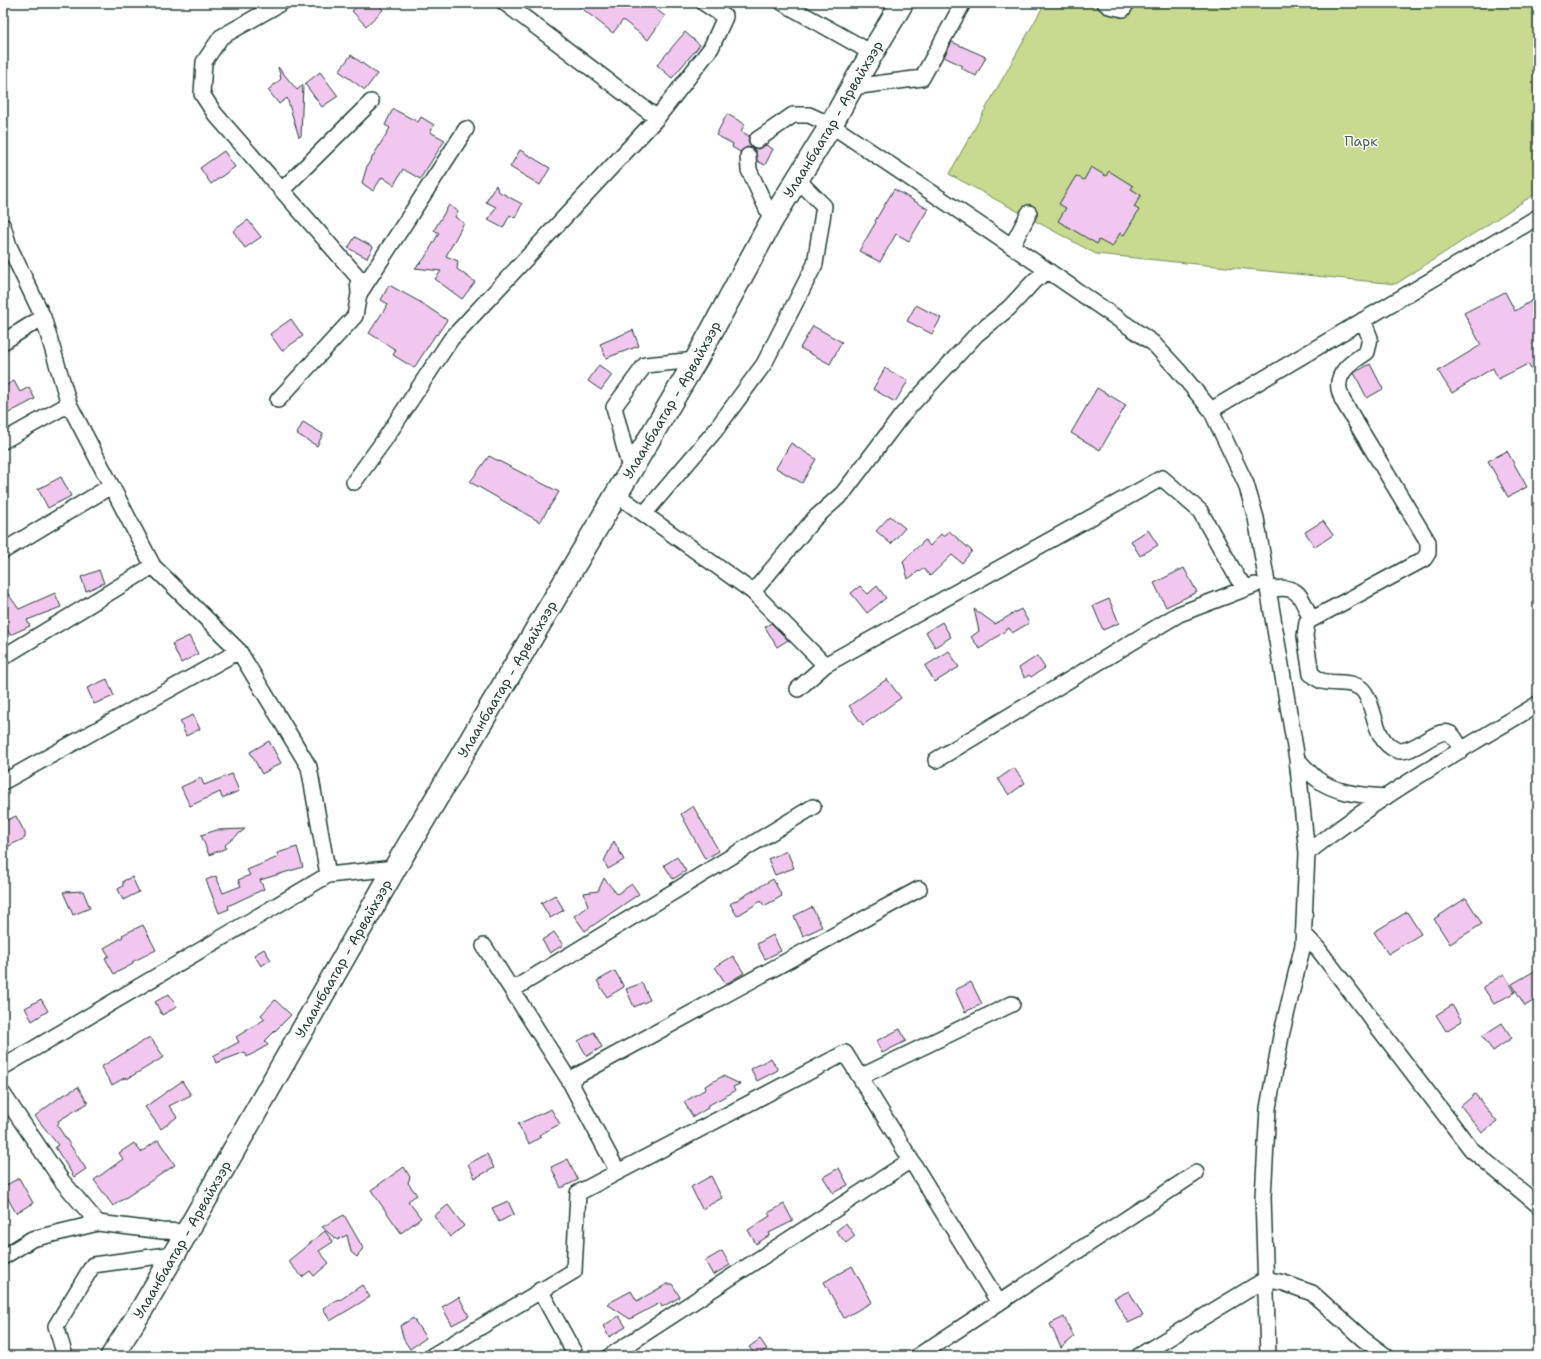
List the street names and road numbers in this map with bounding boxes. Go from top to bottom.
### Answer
street label: Улаанбаатар - Арвайхээр [779,37,887,201]
street label: Улаанбаатар - Арвайхээр [619,318,725,482]
street label: Улаанбаатар - Арвайхээр [453,597,561,761]
street label: Улаанбаатар - Арвайхээр [291,876,396,1041]
street label: Улаанбаатар - Арвайхээр [129,1157,235,1322]

